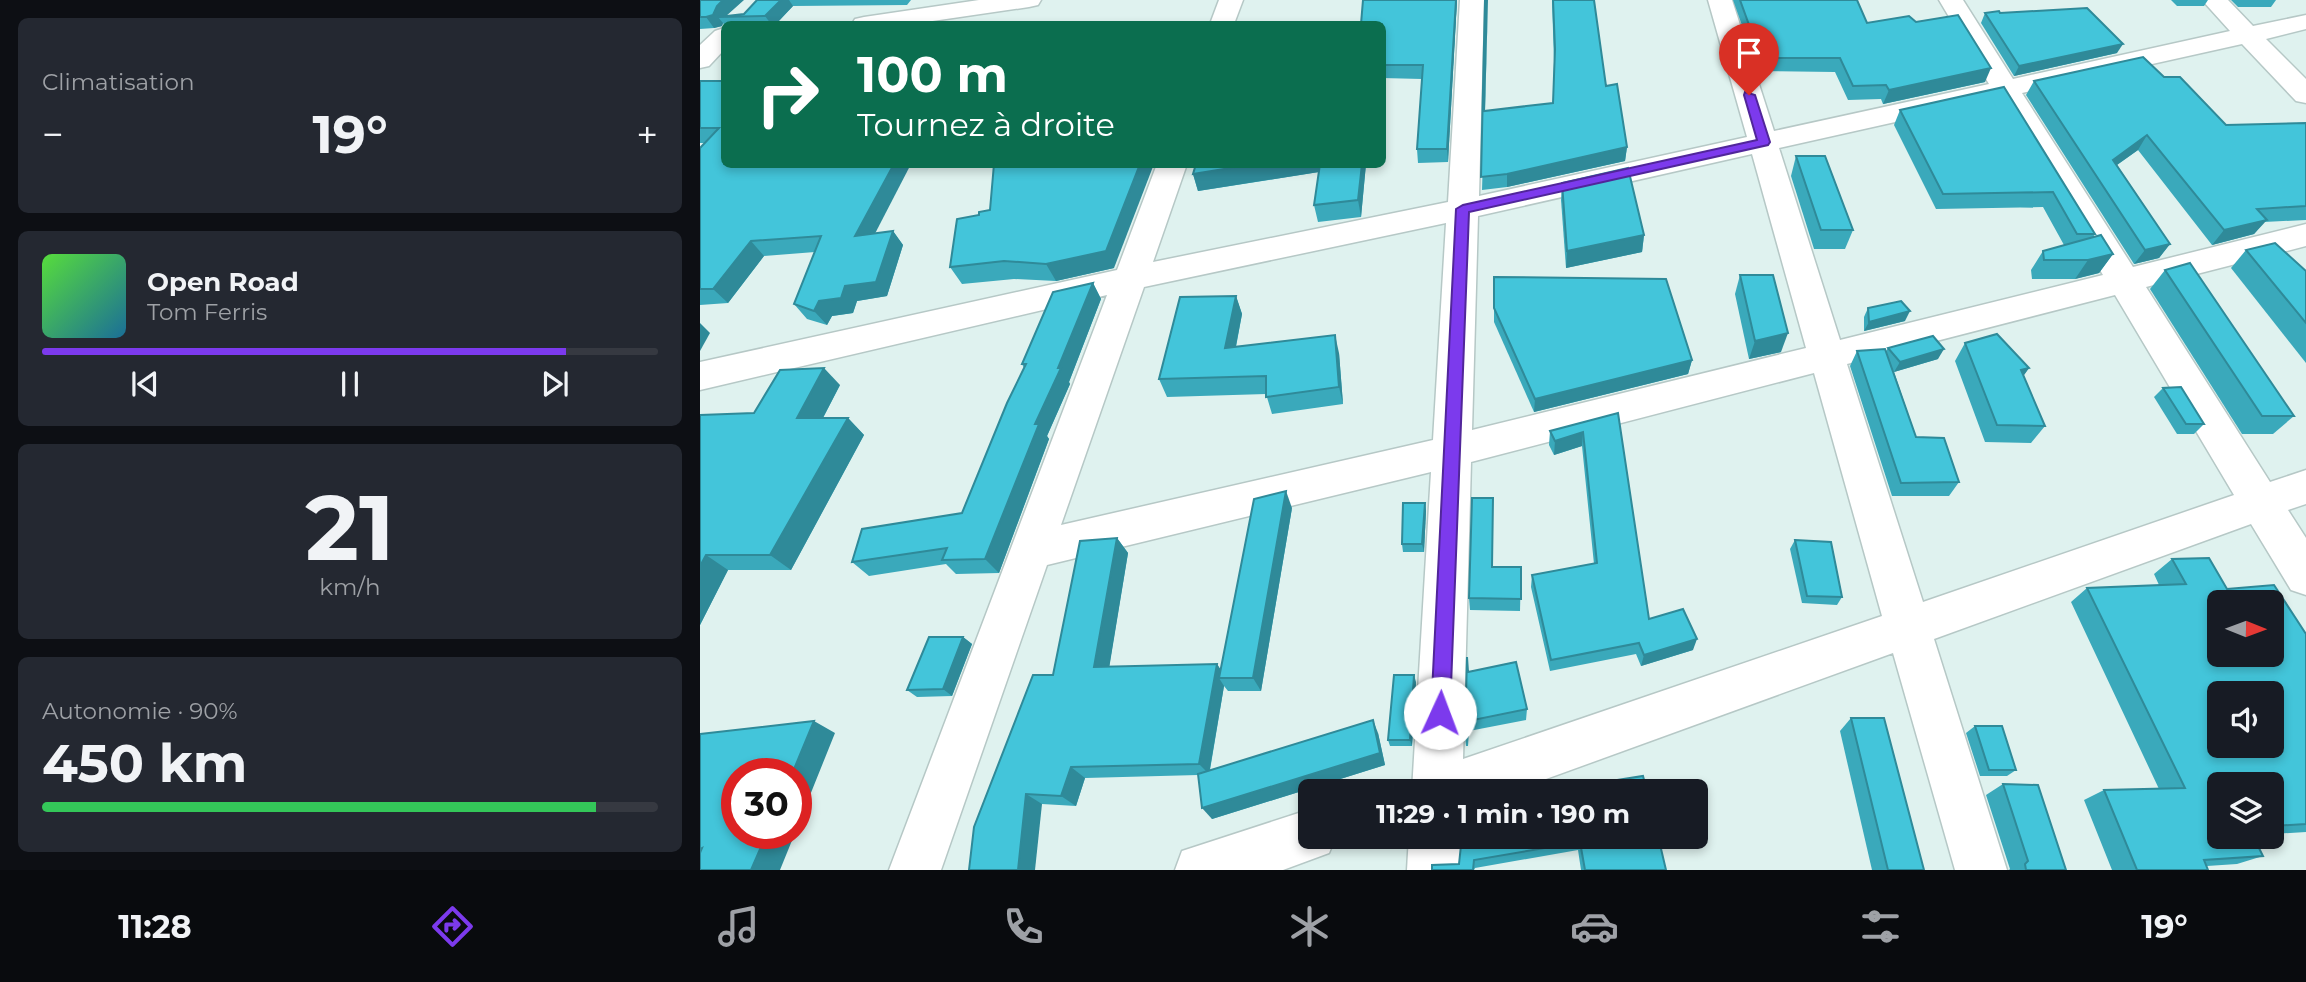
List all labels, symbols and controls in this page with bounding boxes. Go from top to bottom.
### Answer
pin [1719,23,1779,95]
icon: arrive [1730,34,1768,72]
text: 100 m [857,45,1008,104]
icon: right [742,49,833,140]
text: Climatisation [42,68,194,96]
text: 19° [312,103,388,166]
text: Tournez à droite [857,105,1115,144]
text: − [42,111,64,158]
text: + [636,111,658,158]
text: Open Road [147,266,299,298]
text: Tom Ferris [147,298,267,326]
icon: previous [126,365,164,403]
icon: pause [331,365,369,403]
icon: next [536,365,574,403]
text: 21 [305,472,395,583]
text: km/h [319,573,381,601]
north arrow [2207,590,2284,667]
map controls [2207,590,2284,849]
position arrow [1403,676,1477,750]
button: sound [2207,681,2284,758]
text: Autonomie · 90% [42,697,238,725]
text: 450 km [42,732,247,795]
speed limit sign: 30 [721,758,812,849]
button: layers [2207,772,2284,849]
text: 11:29 · 1 min · 190 m [1376,798,1630,830]
icon: directions [428,902,477,951]
icon: music [714,902,763,951]
icon: phone [999,902,1048,951]
icon: climate [1285,902,1334,951]
icon: car [1570,902,1619,951]
icon: filters [1856,902,1905,951]
text: 11:28 [118,907,192,946]
text: 19° [2141,907,2188,946]

